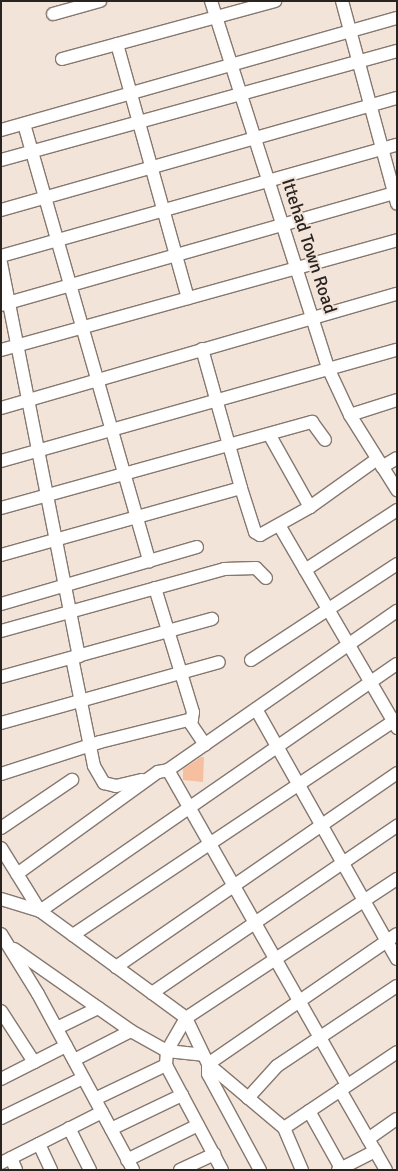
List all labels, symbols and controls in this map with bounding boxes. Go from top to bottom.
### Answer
street label: Ittehad Town Road [277,176,341,316]

